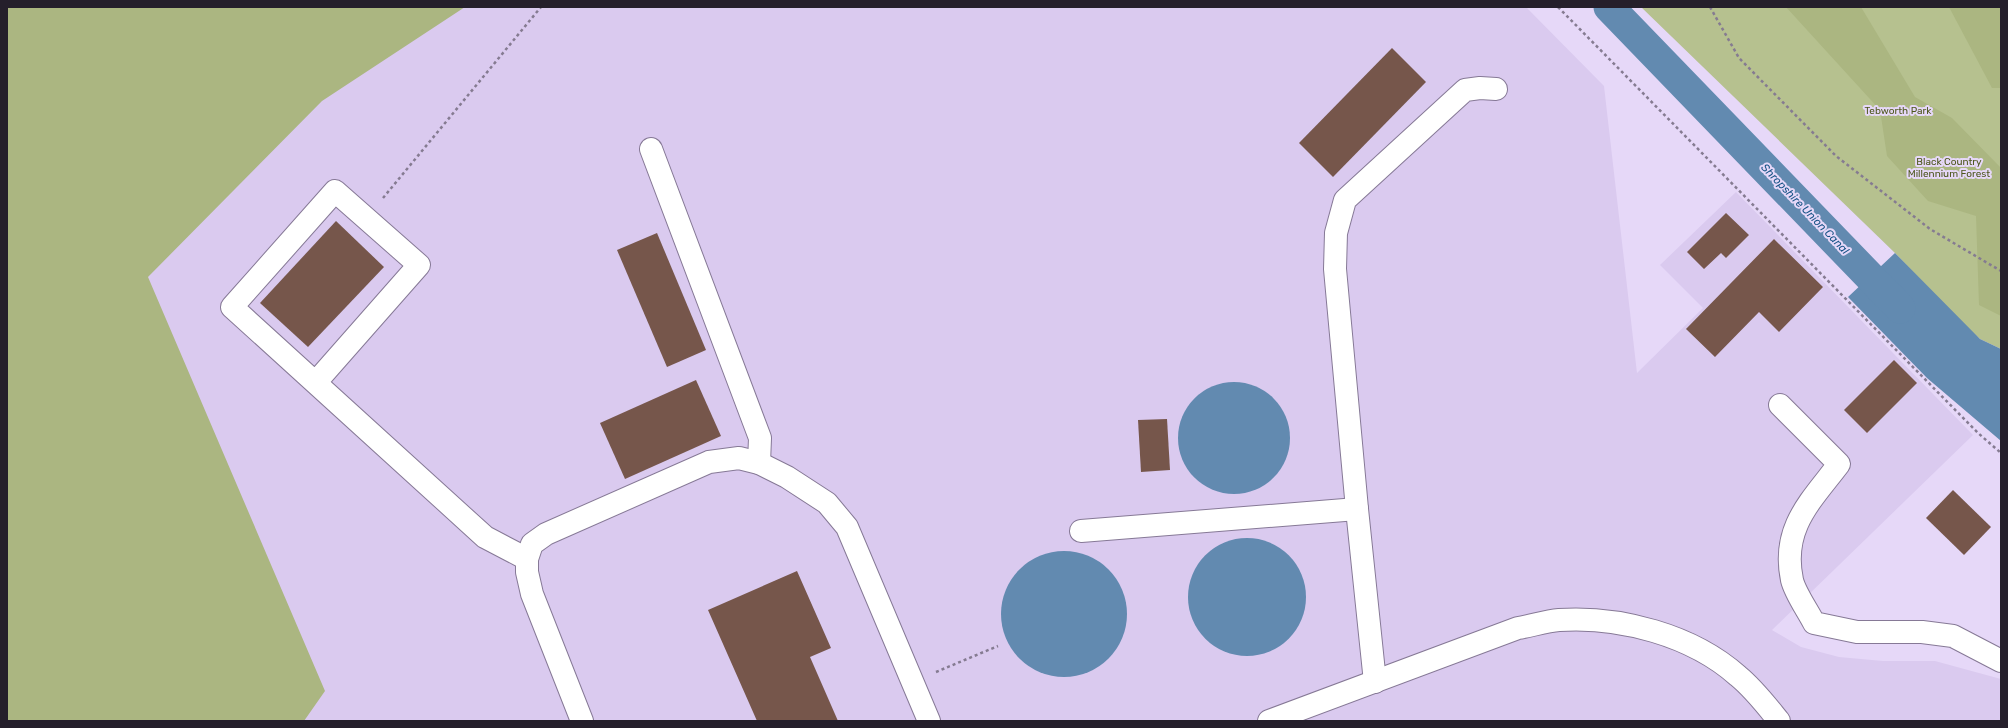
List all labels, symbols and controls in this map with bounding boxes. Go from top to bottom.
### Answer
park label: Tebworth Park [1865,105,1932,117]
park label: Black Country Millennium Forest [1908,156,1990,180]
water label: Shropshire Union Canal [1758,161,1852,257]

